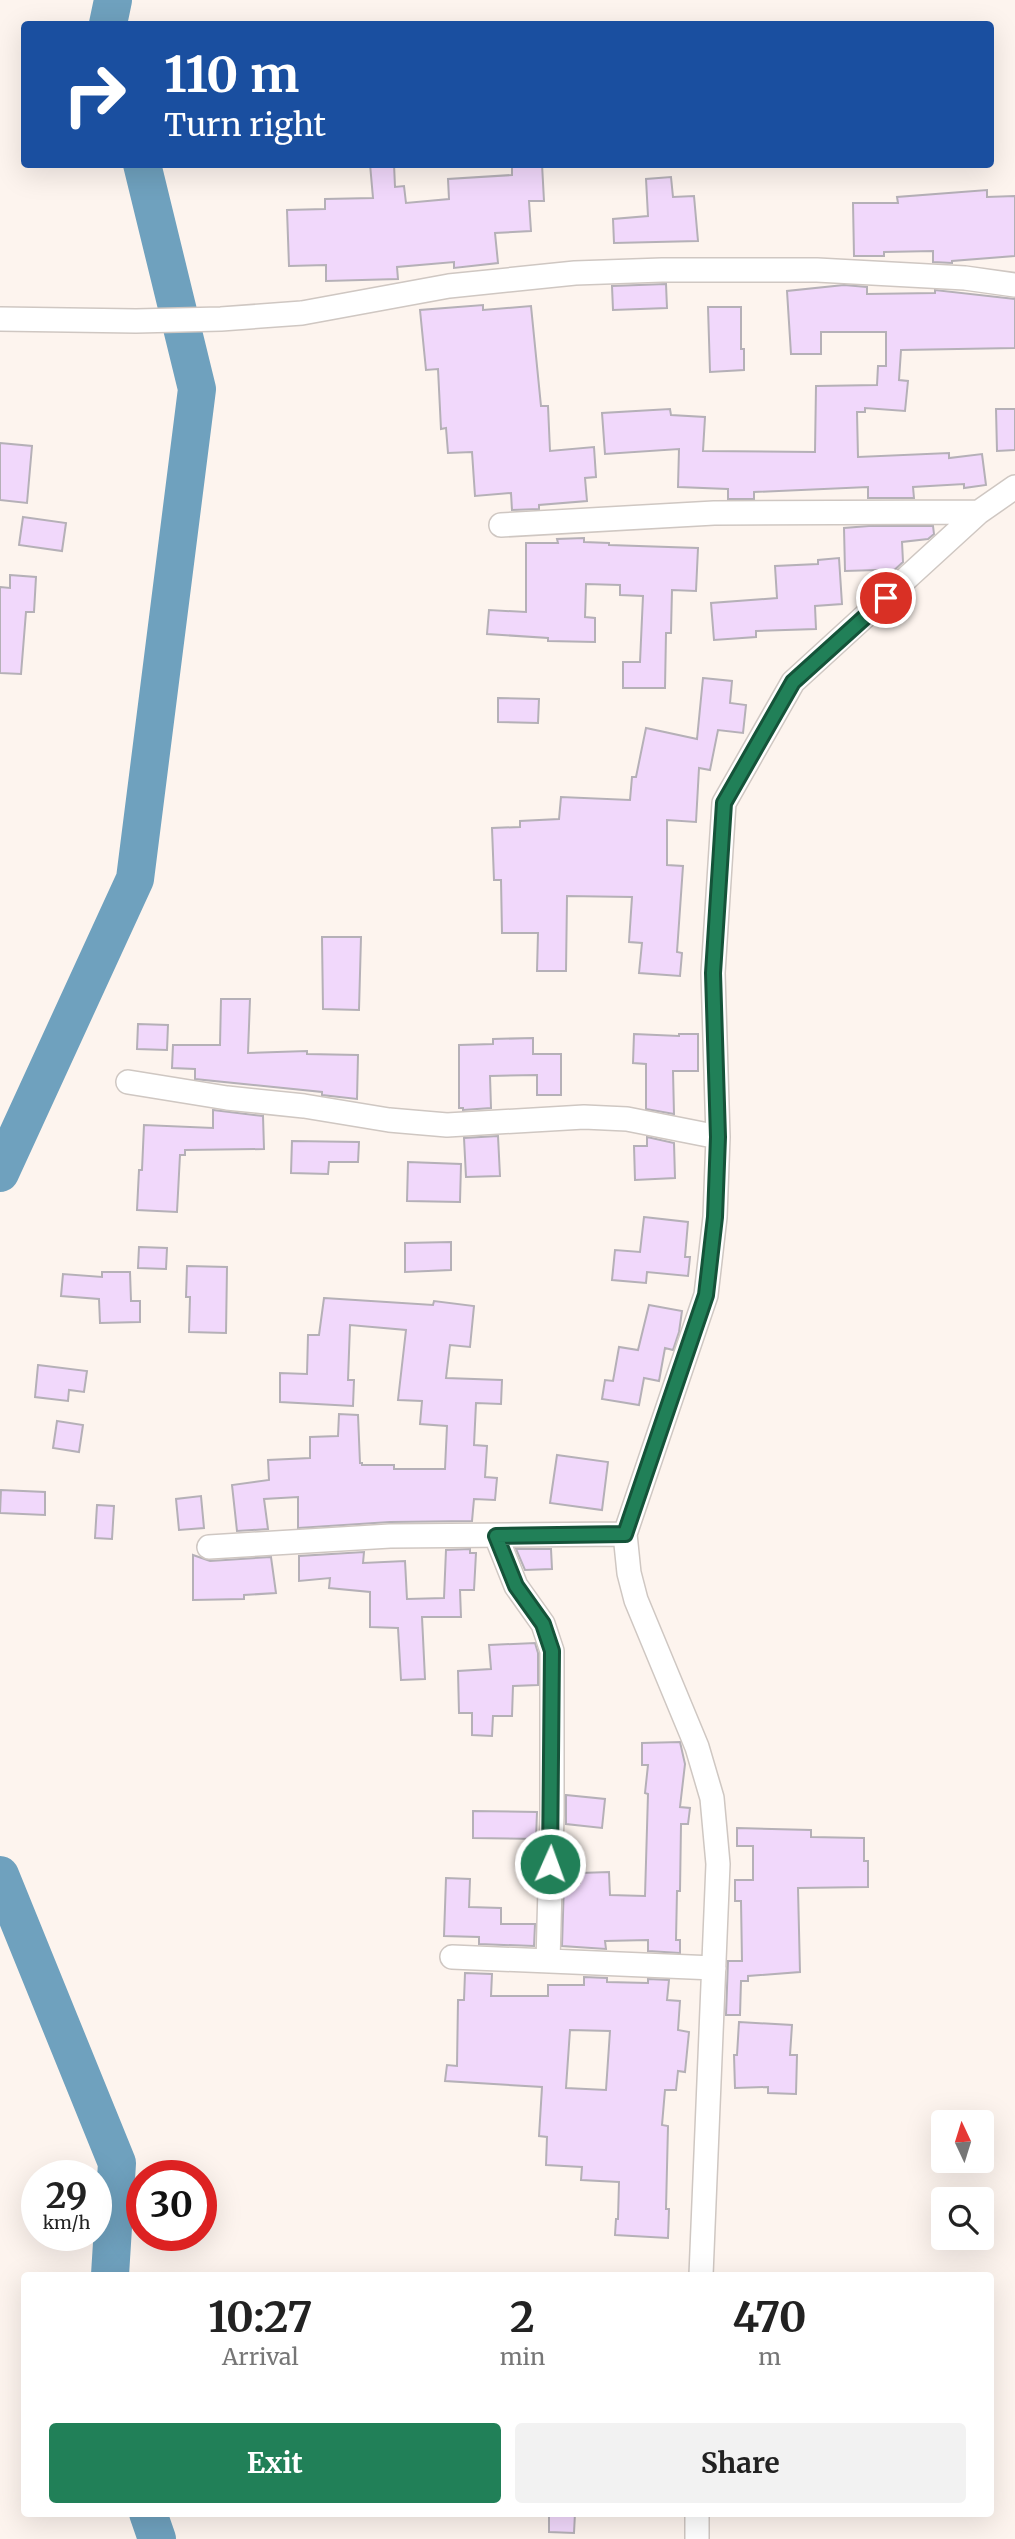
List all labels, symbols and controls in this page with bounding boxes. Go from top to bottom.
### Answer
text: 110 m [164,44,299,105]
icon: right [49,49,140,140]
text: Turn right [164,105,326,145]
pin [856,568,916,628]
icon: arrive [867,579,905,617]
position arrow [513,1827,587,1901]
north arrow [931,2110,994,2174]
map controls [931,2110,994,2250]
speed limit sign: 30 [126,2160,217,2251]
text: 29 [46,2174,87,2218]
button: search [931,2187,994,2250]
text: km/h [43,2211,90,2234]
text: 10:27 [208,2291,312,2343]
text: 2 [510,2291,535,2343]
text: 470 [733,2291,807,2343]
text: Arrival [222,2342,299,2371]
text: min [500,2342,545,2371]
text: m [758,2342,781,2371]
button: Exit [49,2423,501,2503]
button: Share [515,2423,966,2503]

